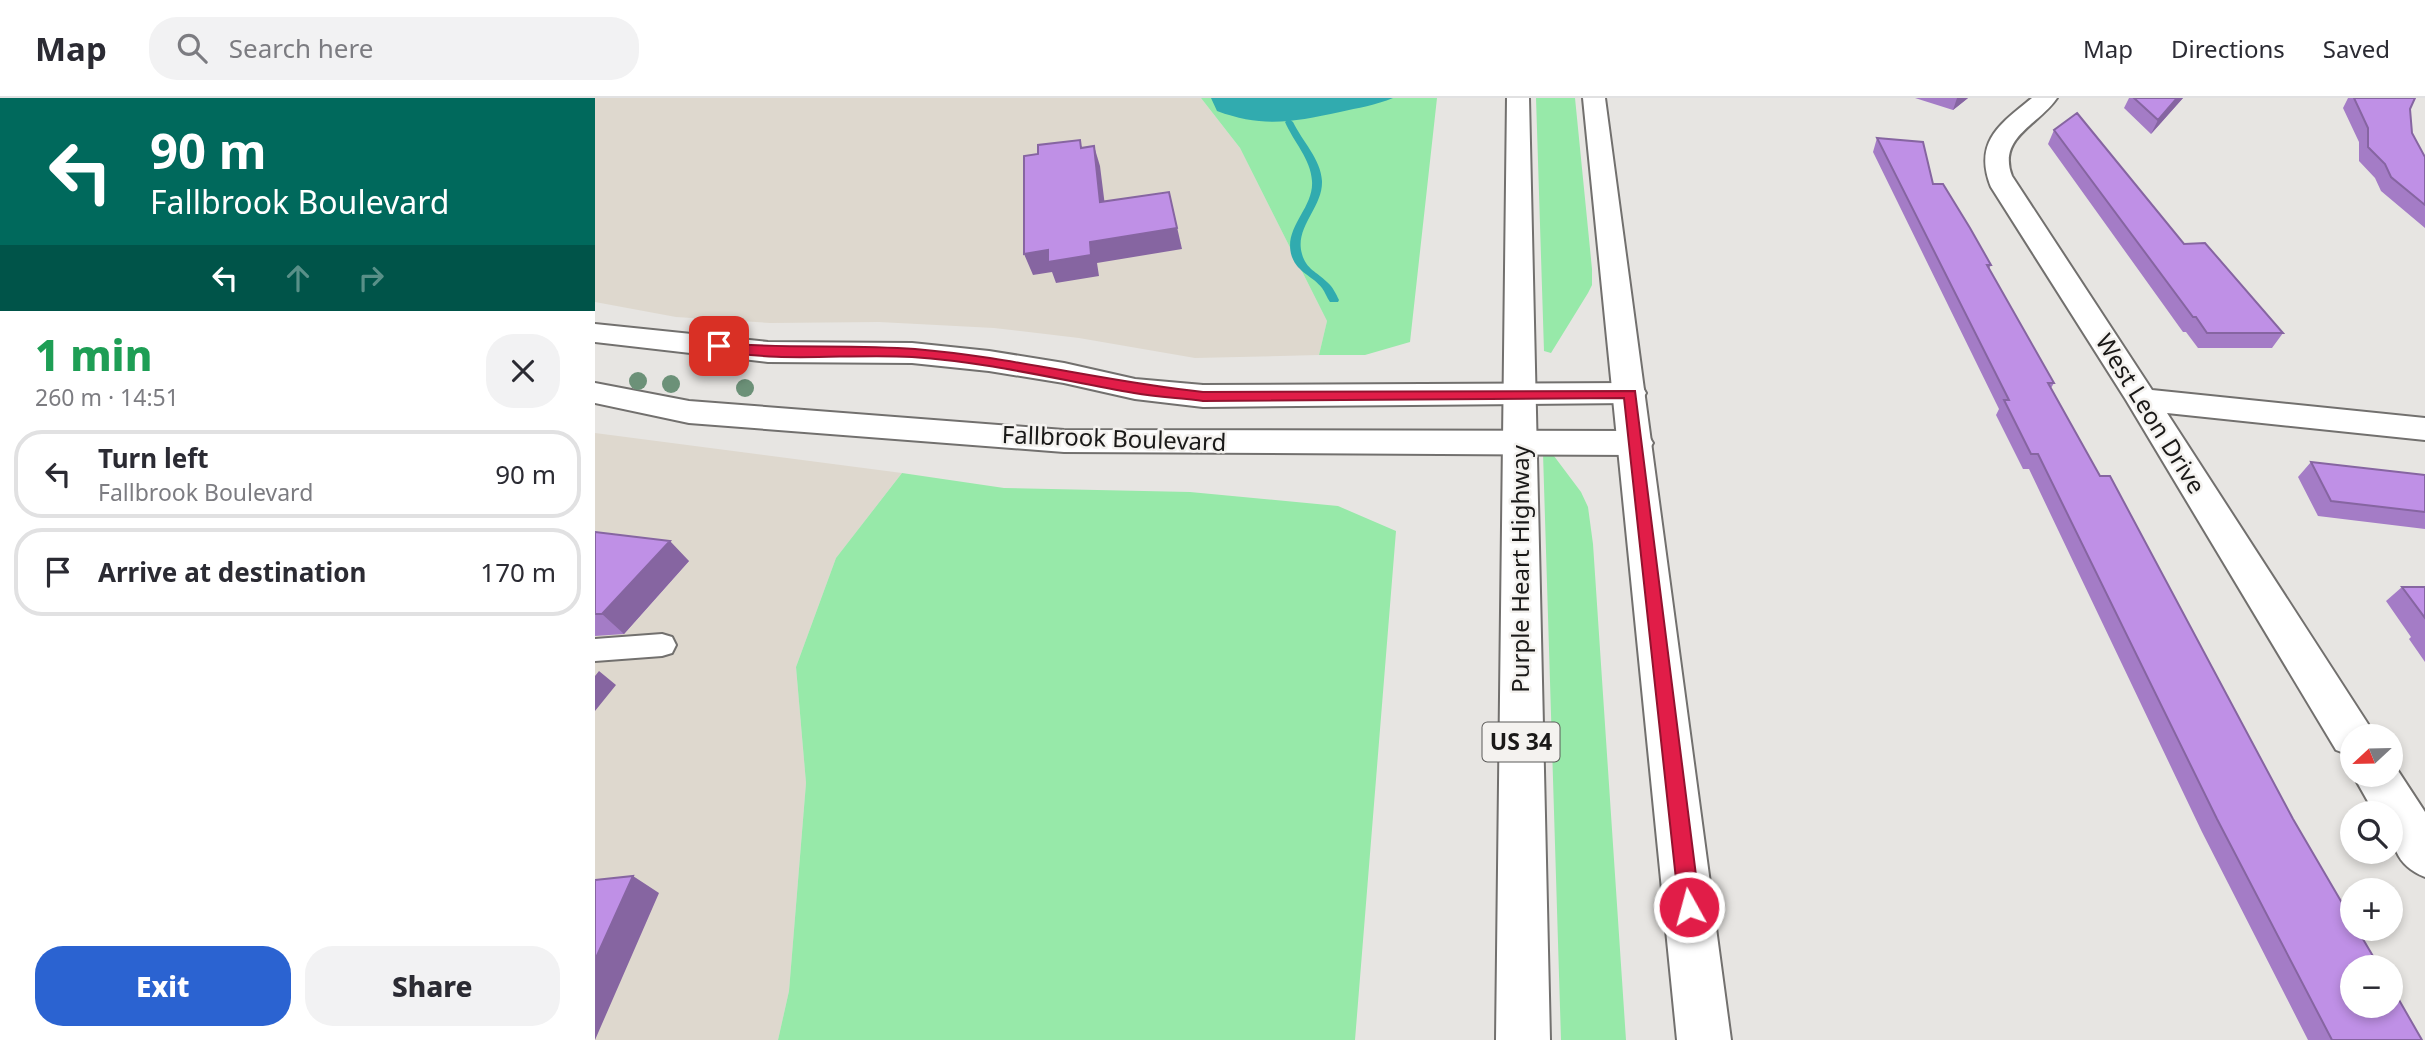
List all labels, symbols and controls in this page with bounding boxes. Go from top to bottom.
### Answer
search box [149,17,639,80]
text: Map [35,26,107,71]
icon: search [173,29,211,67]
text: Search here [229,30,373,66]
text: Map [2083,32,2133,65]
text: Directions [2171,32,2285,65]
text: Saved [2323,32,2390,65]
text: 90 m [150,117,267,183]
icon: left [35,126,126,217]
text: Fallbrook Boulevard [150,180,450,223]
icon: left [206,259,244,297]
icon: ahead [279,259,317,297]
icon: right [352,259,390,297]
pin [689,316,749,376]
text: 1 min [35,326,152,383]
icon: arrive [700,327,738,365]
street label: West Leon Drive [2089,327,2214,499]
button: close [486,334,560,408]
text: 260 m · 14:51 [35,381,179,413]
street label: Fallbrook Boulevard [1001,417,1227,458]
text: Turn left [98,440,209,476]
street label: Purple Heart Highway [1503,444,1536,693]
icon: left [39,455,77,493]
text: 90 m [495,456,556,492]
text: Fallbrook Boulevard [98,476,313,508]
icon: arrive [39,553,77,591]
text: Arrive at destination [98,554,367,590]
text: 170 m [480,554,556,590]
road number: US 34 [1483,722,1559,762]
north arrow [2340,724,2403,788]
map controls [2340,724,2403,1018]
button: search [2340,801,2403,864]
position arrow [1652,870,1726,944]
button: + [2340,878,2403,941]
button: Exit [35,946,291,1026]
button: Share [305,946,560,1026]
button: − [2340,955,2403,1018]

